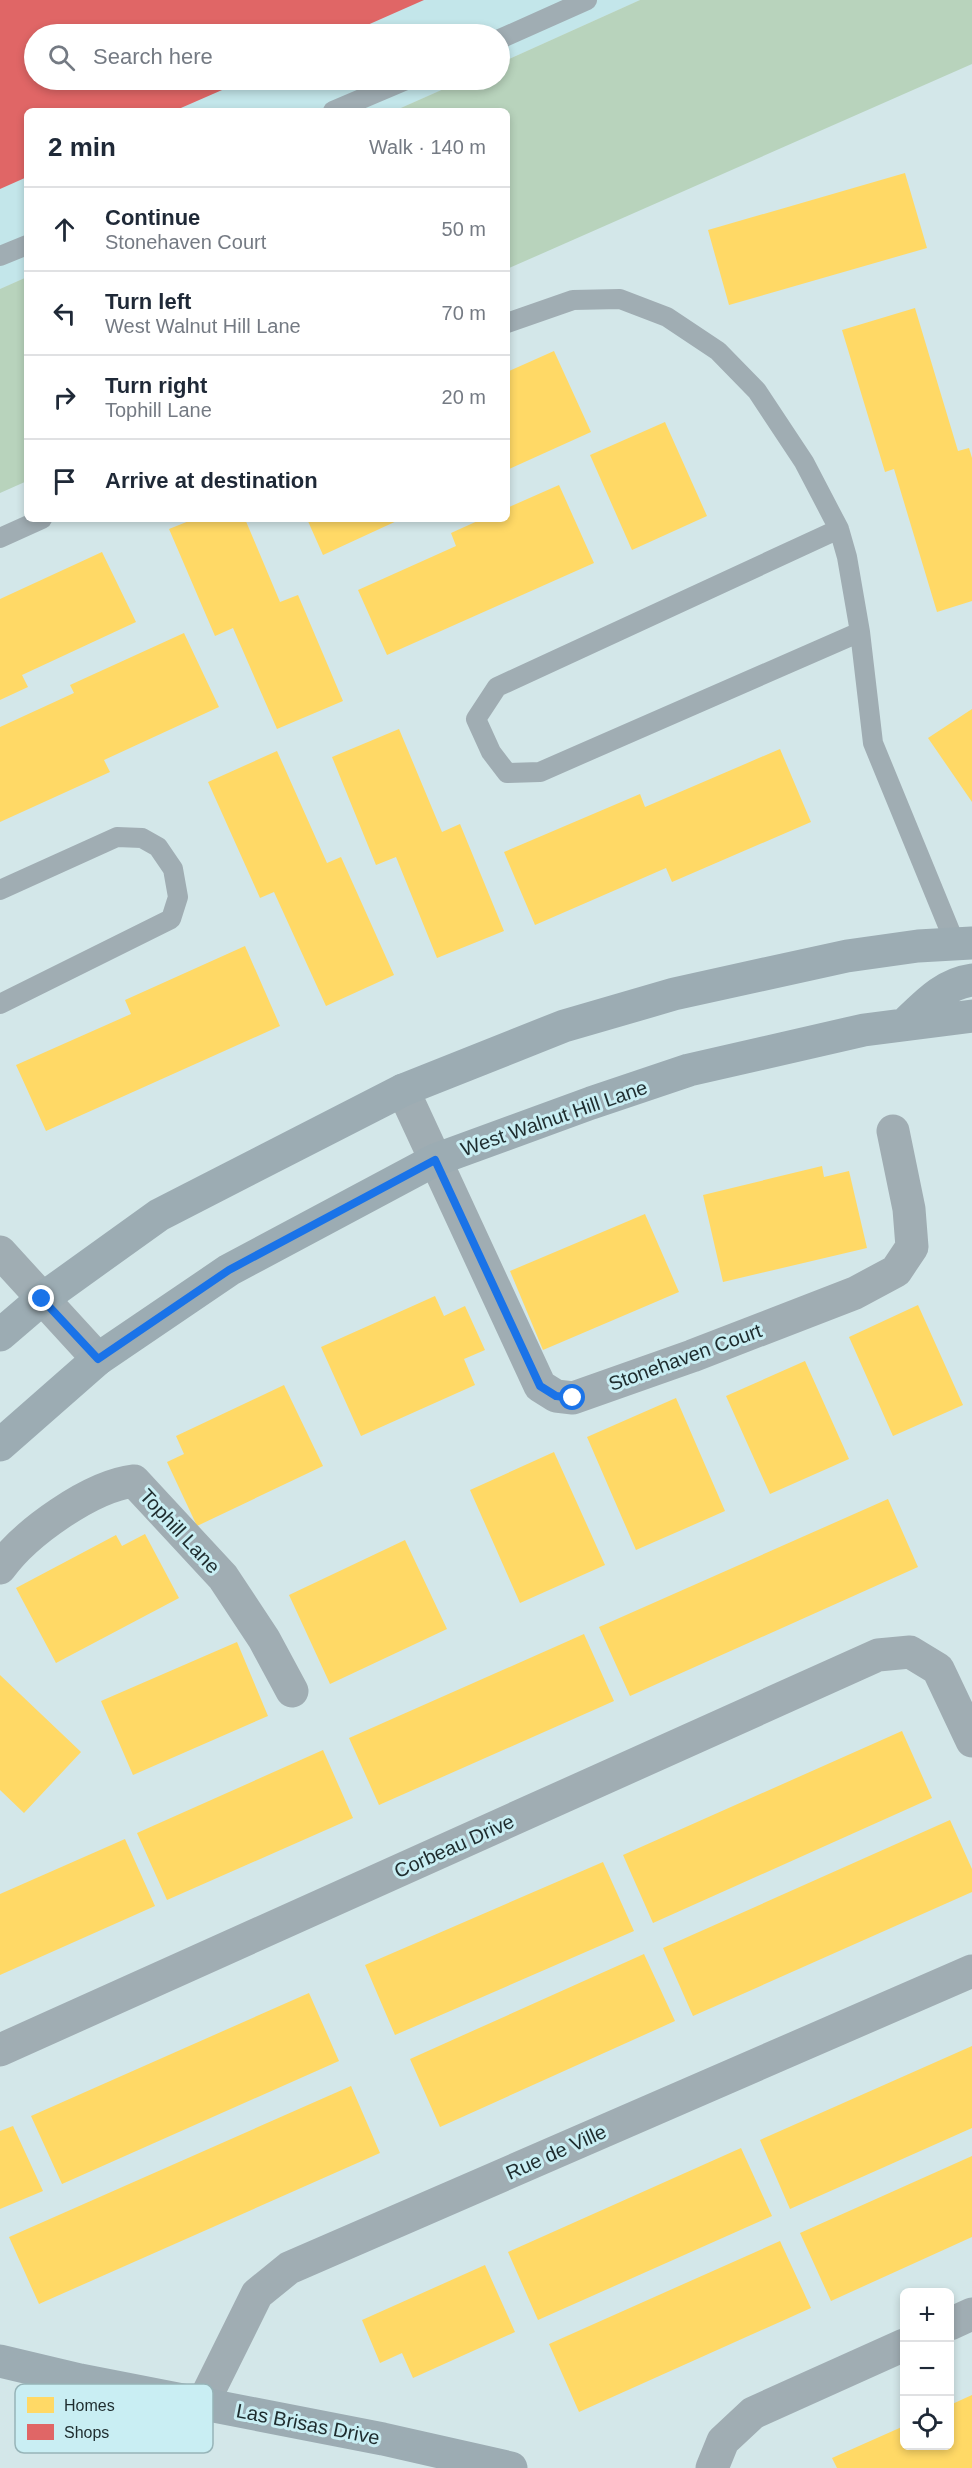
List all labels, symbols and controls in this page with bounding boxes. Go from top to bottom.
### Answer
search box [24,24,510,90]
icon: search [45,41,78,74]
text: Search here [93,44,213,69]
text: 2 min [48,132,116,162]
text: Walk · 140 m [369,136,486,158]
text: Continue [105,205,200,230]
icon: ahead [48,213,81,246]
text: 50 m [442,218,486,240]
text: Stonehaven Court [105,231,266,253]
text: Turn left [105,289,191,314]
icon: left [48,297,81,330]
text: 70 m [442,302,486,324]
text: West Walnut Hill Lane [105,315,301,337]
text: Turn right [105,373,207,398]
icon: right [48,381,81,414]
text: 20 m [442,386,486,408]
text: Tophill Lane [105,399,212,421]
icon: arrive [48,465,81,498]
text: Arrive at destination [105,468,318,493]
street label: West Walnut Hill Lane [458,1076,650,1160]
route end [28,1285,54,1311]
street label: Stonehaven Court [605,1319,765,1395]
route start [559,1384,585,1410]
street label: Tophill Lane [136,1484,224,1578]
street label: Corbeau Drive [391,1810,517,1882]
street label: Rue de Ville [502,2120,610,2184]
map controls [900,2288,954,2450]
button: + [900,2288,954,2342]
button: − [900,2342,954,2396]
legend [15,2384,213,2453]
button: locate [900,2396,954,2450]
text: Homes [64,2397,115,2414]
street label: Las Brisas Drive [234,2399,382,2449]
text: Shops [64,2424,109,2441]

